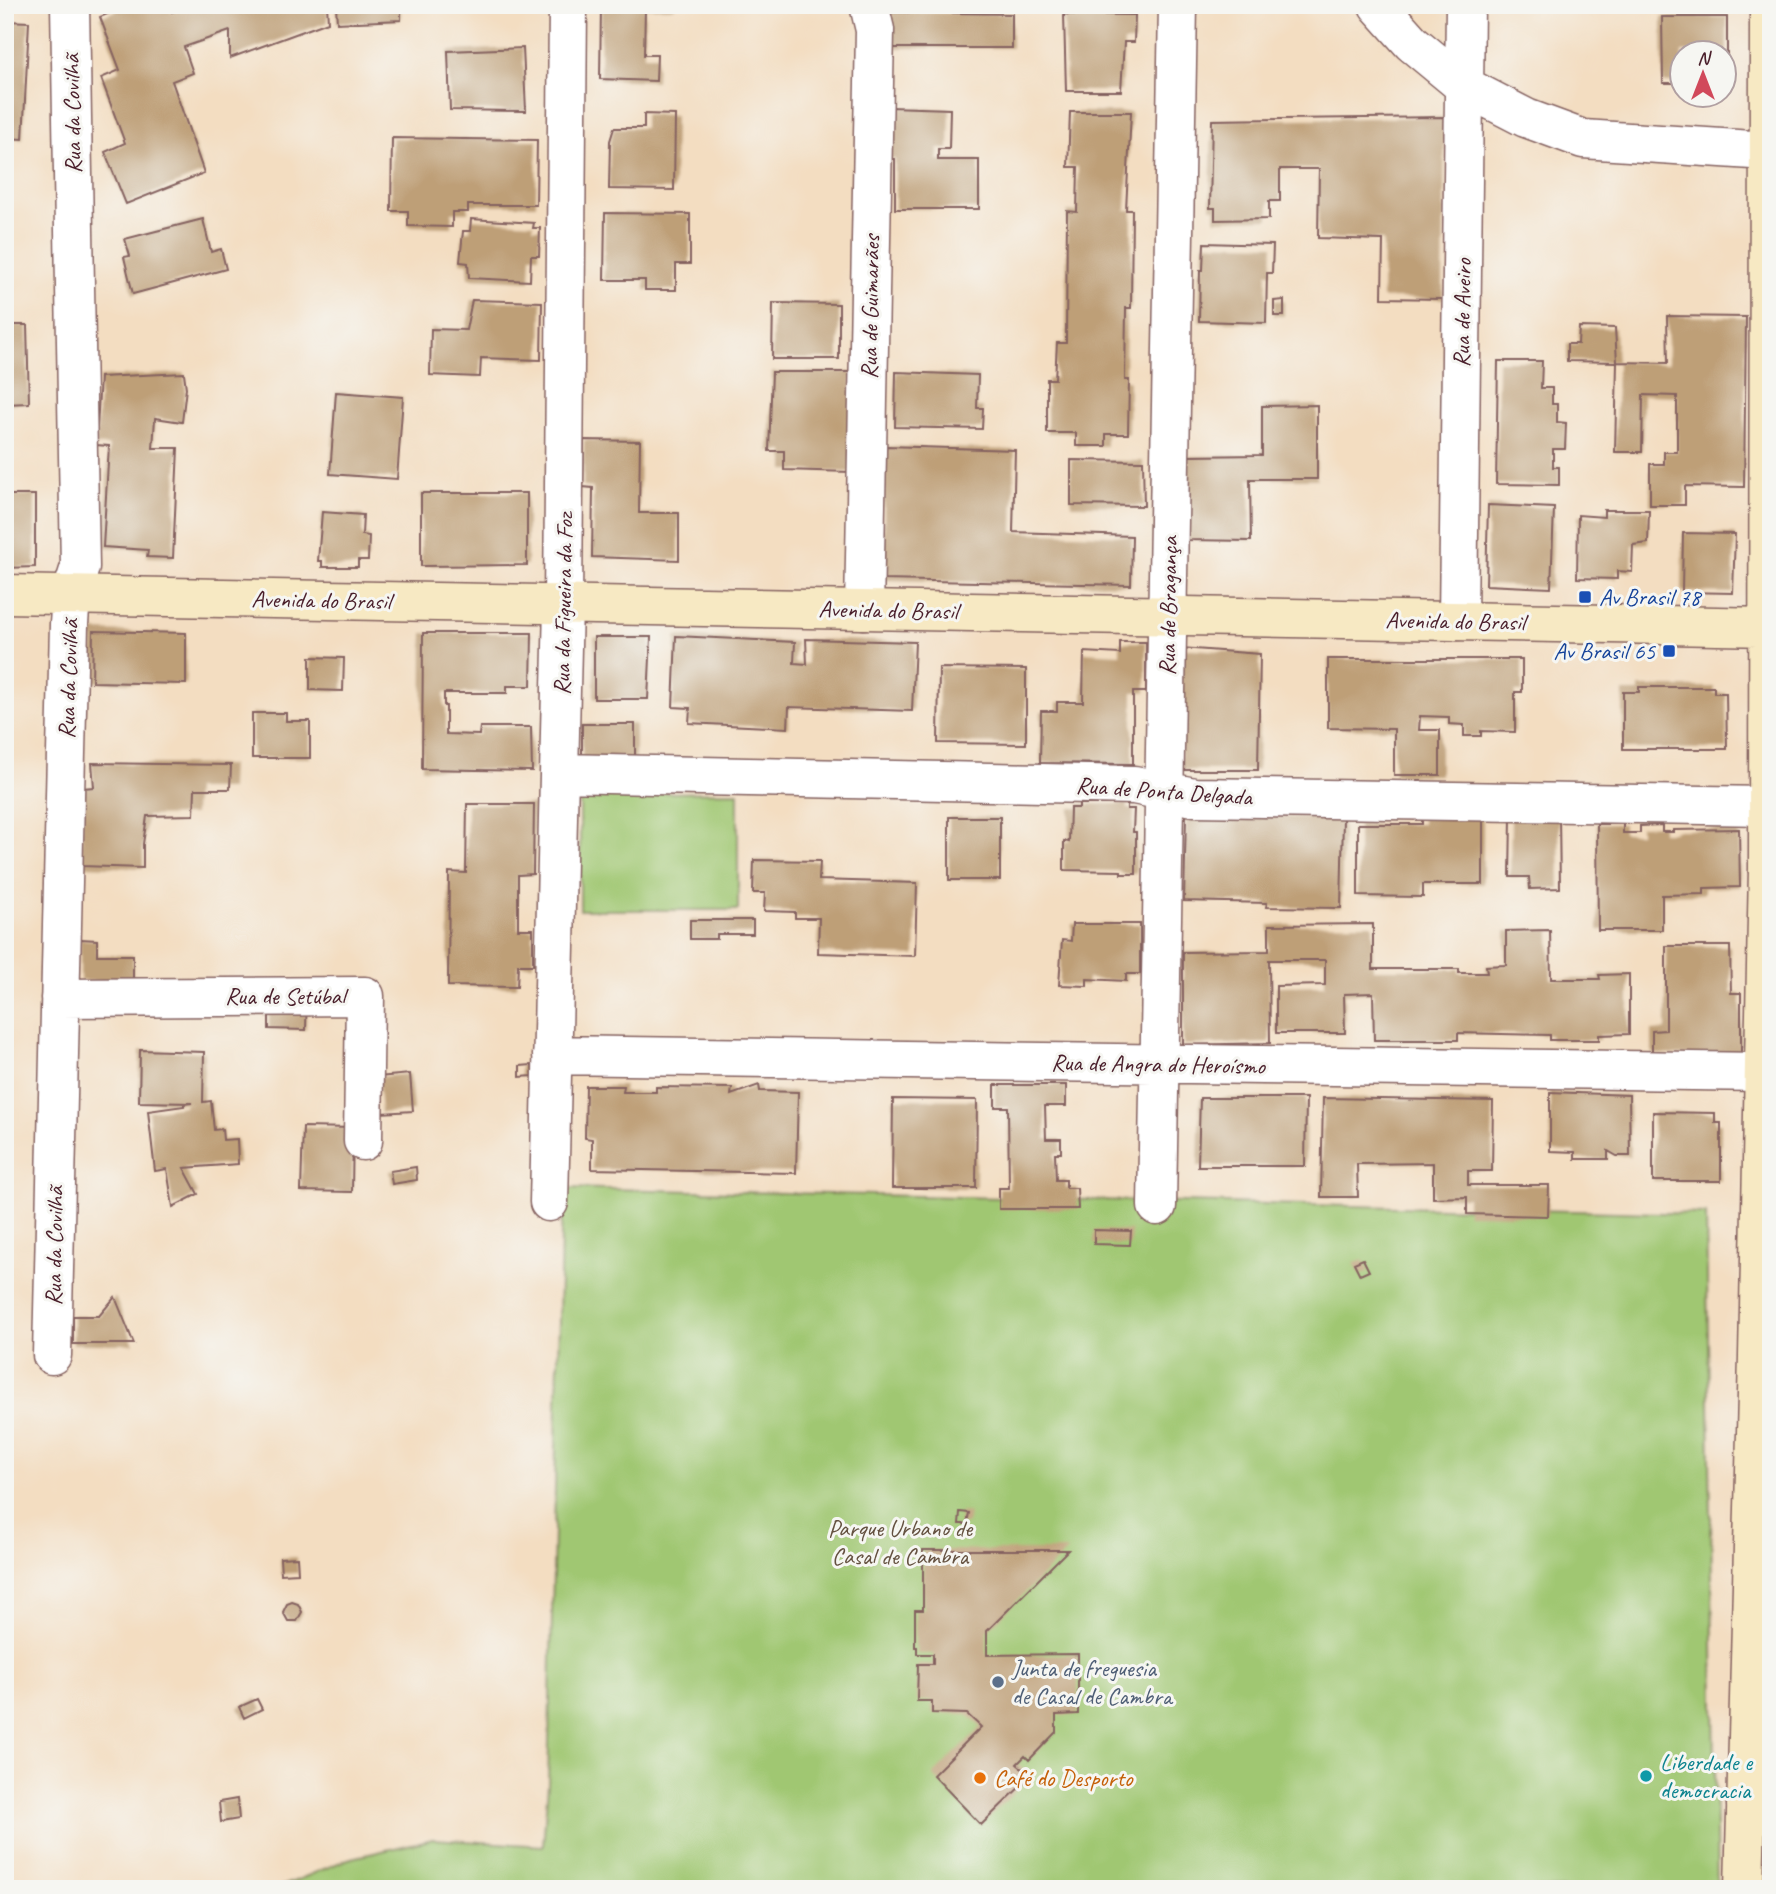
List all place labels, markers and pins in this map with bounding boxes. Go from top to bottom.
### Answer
place label: Av Brasil 78 [1599,582,1703,612]
marker: Av Brasil 78 [1577,589,1593,605]
place label: Av Brasil 65 [1554,636,1656,666]
marker: Av Brasil 65 [1661,643,1677,659]
place label: Junta de freguesia de Casal de Cambra [1011,1653,1174,1711]
marker: Junta de freguesia de Casal de Cambra [990,1674,1006,1690]
place label: Liberdade e democracia [1660,1747,1754,1805]
place label: Café do Desporto [994,1763,1134,1793]
marker: Liberdade e democracia [1638,1768,1654,1784]
marker: Café do Desporto [972,1770,988,1786]

